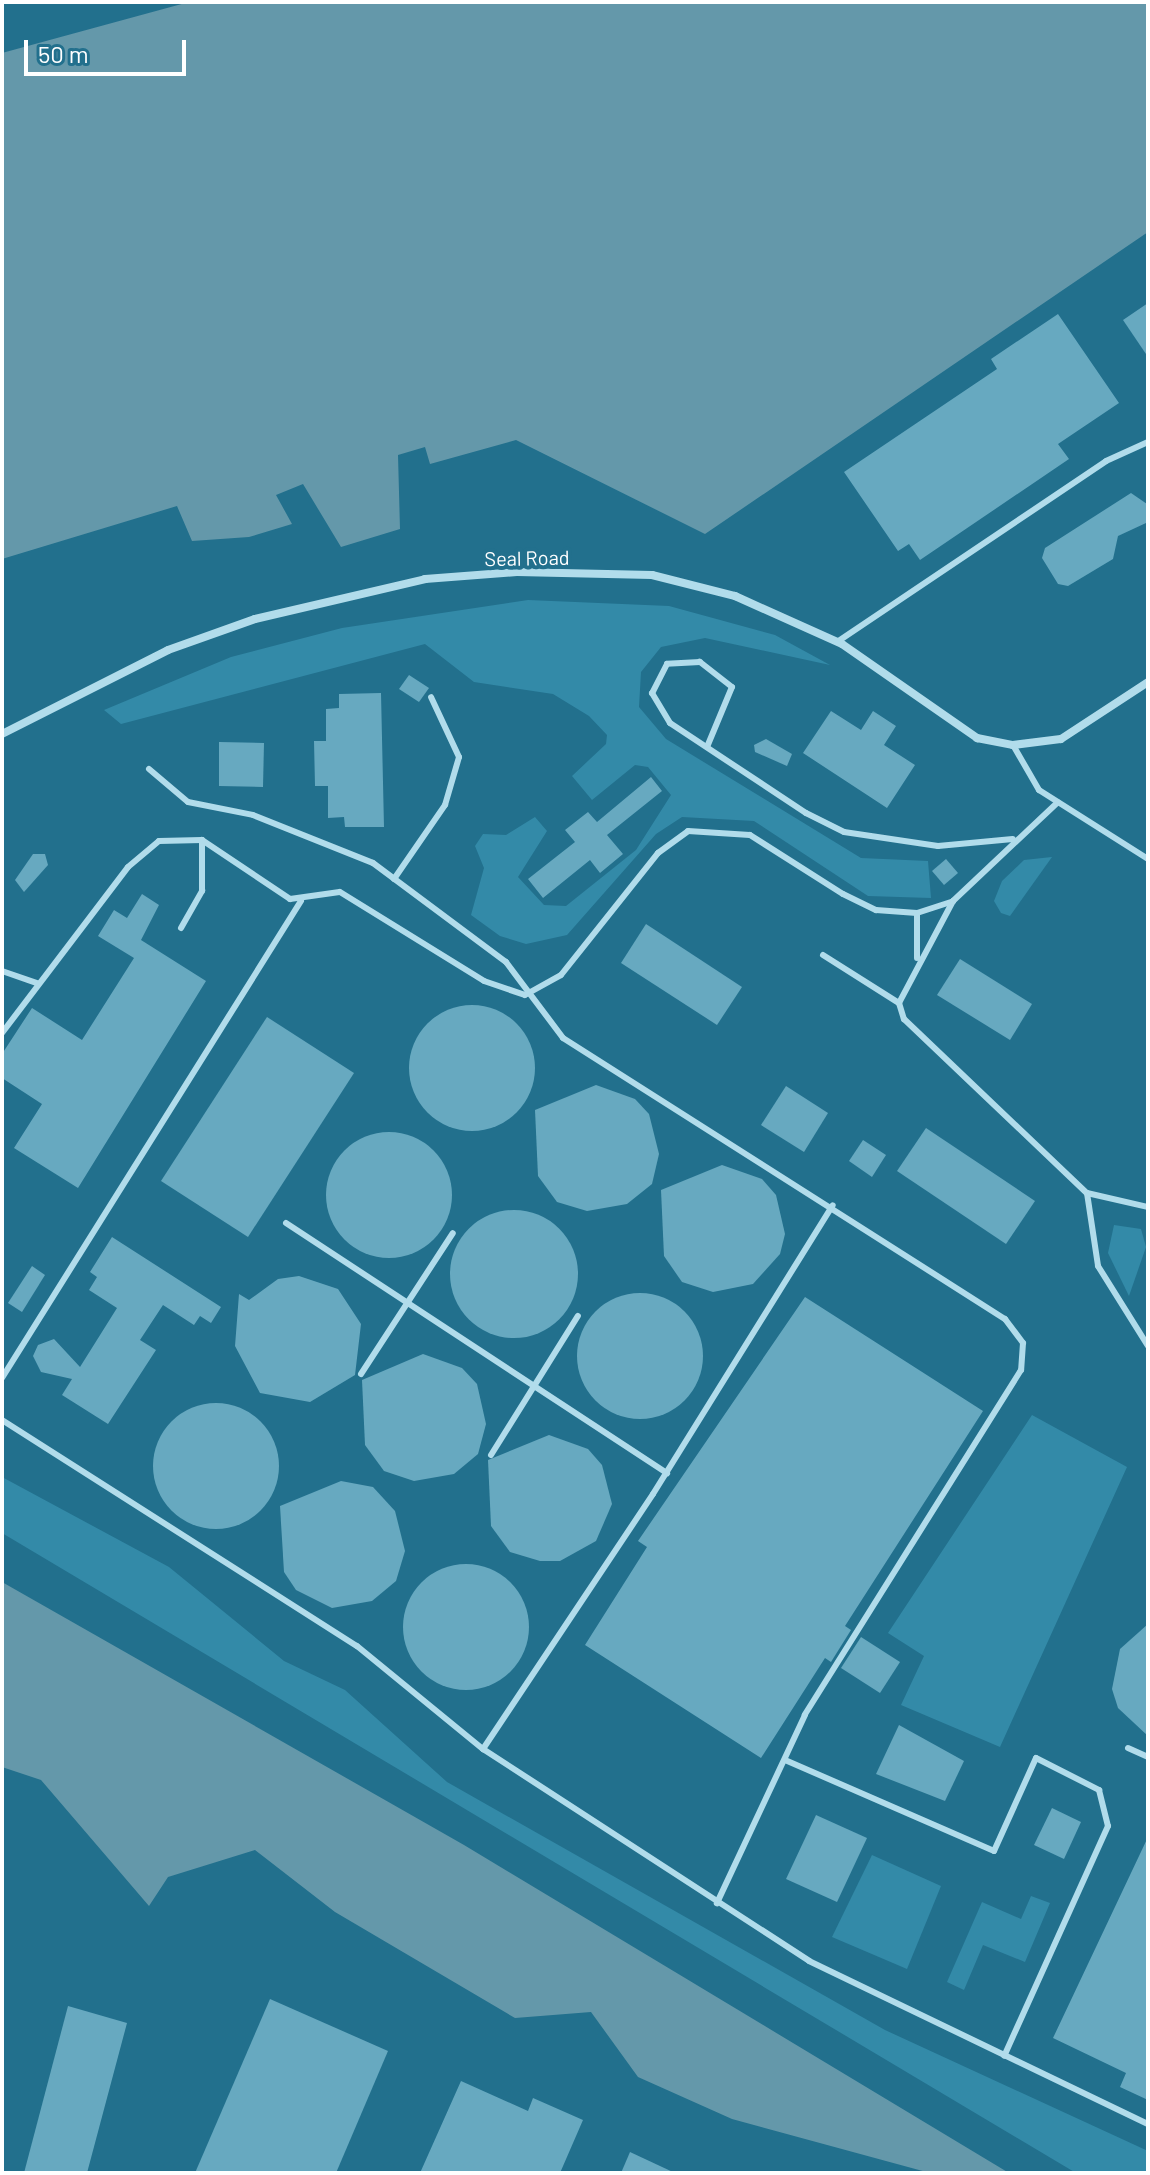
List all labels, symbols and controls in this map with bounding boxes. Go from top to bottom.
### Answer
scale bar [28,24,190,74]
text: 50 m [38,39,89,68]
street label: Seal Road [484,545,570,571]

